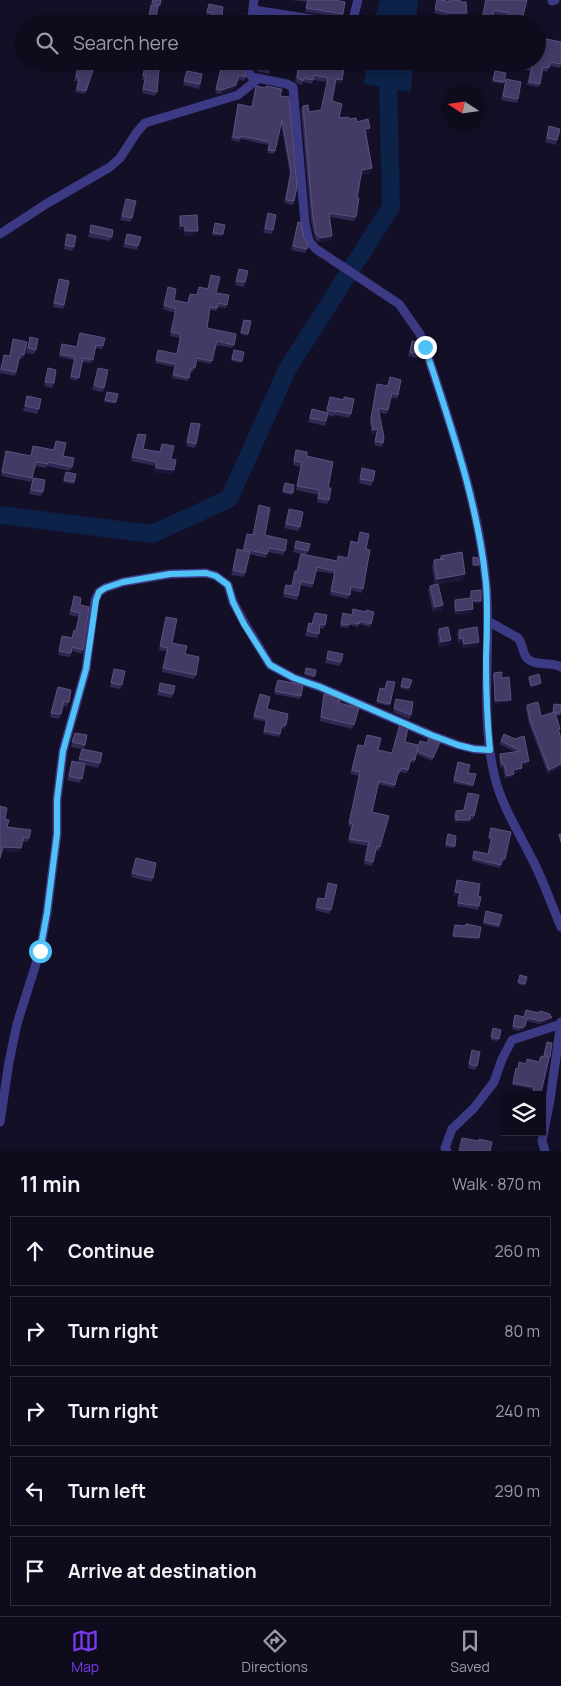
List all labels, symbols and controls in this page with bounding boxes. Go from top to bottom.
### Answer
search box [15,15,546,70]
icon: search [33,29,61,57]
text: Search here [73,30,179,56]
north arrow [441,85,486,130]
route end [414,336,437,359]
route start [29,940,52,963]
map controls [501,1091,546,1136]
button: layers [501,1091,546,1136]
text: 11 min [20,1170,81,1198]
text: Walk · 870 m [452,1173,541,1195]
icon: ahead [21,1237,49,1265]
text: Continue [68,1238,154,1264]
text: 260 m [494,1240,540,1262]
icon: right [21,1317,49,1345]
text: Turn right [68,1318,158,1344]
text: 80 m [504,1320,540,1342]
icon: right [21,1397,49,1425]
text: Turn right [68,1398,158,1424]
text: 240 m [495,1400,540,1422]
icon: left [21,1477,49,1505]
text: Turn left [68,1478,146,1504]
text: 290 m [494,1480,540,1502]
icon: arrive [21,1557,49,1585]
text: Arrive at destination [68,1558,257,1584]
tab: Map [71,1627,99,1676]
tab: Directions [242,1627,308,1676]
tab: Saved [450,1627,490,1676]

